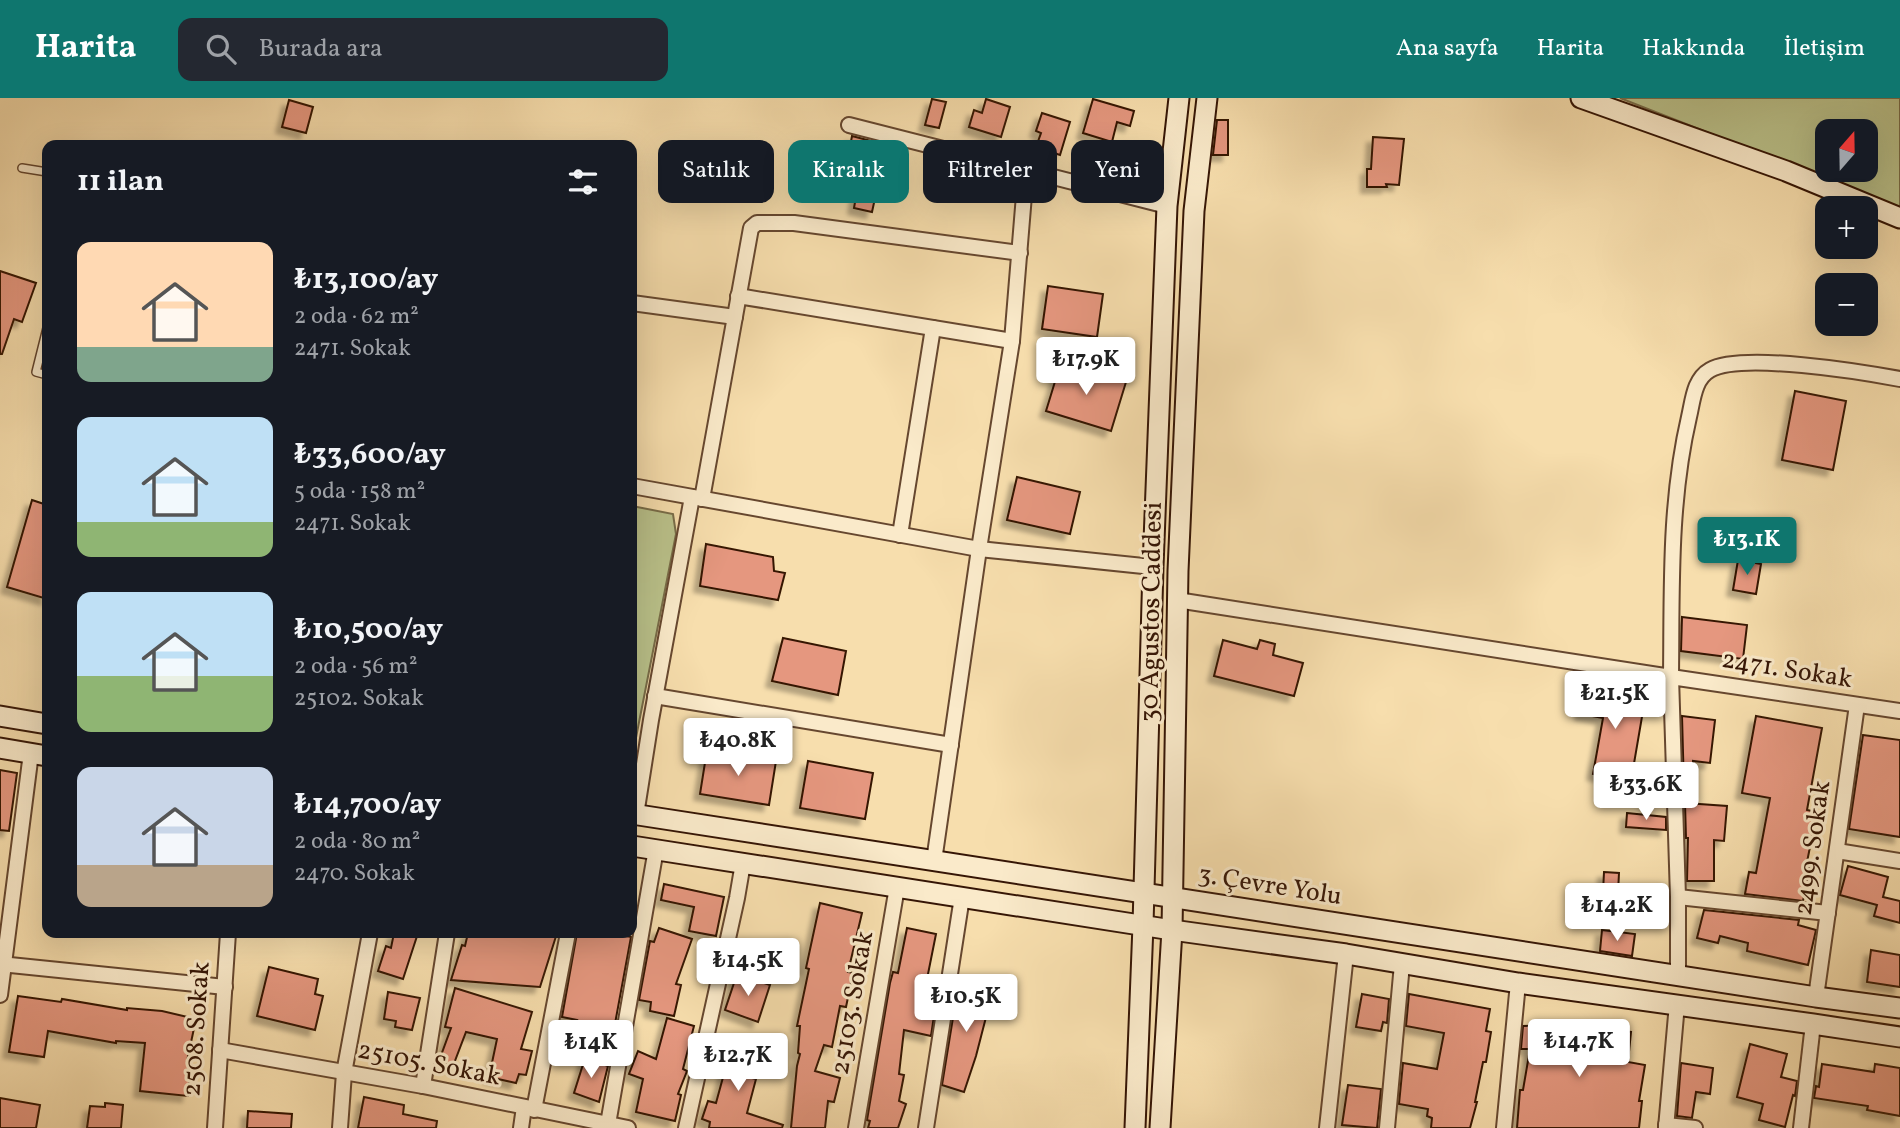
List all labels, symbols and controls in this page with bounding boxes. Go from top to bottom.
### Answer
search box [178,18,668,81]
text: Harita [35,26,136,72]
icon: search [202,30,240,68]
text: Burada ara [258,31,383,67]
text: Ana sayfa [1396,32,1499,66]
text: Harita [1537,32,1604,66]
text: Hakkında [1642,32,1746,66]
text: İletişim [1784,32,1865,66]
north arrow [1815,119,1878,182]
map controls [1815,119,1878,336]
chip: Satılık [658,140,774,203]
chip: Kiralık [788,140,909,203]
chip: Filtreler [923,140,1057,203]
chip: Yeni [1071,140,1164,203]
text: 11 ilan [77,161,164,203]
icon: filters [564,163,602,201]
button: + [1815,196,1878,259]
text: ₺13,100/ay [294,259,438,301]
icon: home [133,270,217,354]
button: − [1815,273,1878,336]
text: 2 oda · 62 m² [294,301,419,333]
text: 2471. Sokak [294,333,411,365]
pin: ₺17.9K [1029,338,1143,397]
text: ₺17.9K [1052,344,1120,376]
text: ₺33,600/ay [294,434,446,476]
icon: home [133,445,217,529]
text: 5 oda · 158 m² [294,476,425,508]
street label: 30 Agustos Caddesi [1132,501,1172,723]
text: 2471. Sokak [294,508,411,540]
pin: ₺13.1K [1690,518,1804,577]
text: ₺13.1K [1713,524,1781,556]
text: ₺10,500/ay [294,609,443,651]
icon: home [133,620,217,704]
street label: 2471. Sokak [1719,642,1855,698]
text: 2 oda · 56 m² [294,651,418,683]
pin: ₺21.5K [1558,672,1672,731]
text: ₺21.5K [1581,678,1649,710]
text: 25102. Sokak [294,683,424,715]
pin: ₺40.8K [681,718,795,778]
text: ₺40.8K [700,725,776,757]
pin: ₺33.6K [1589,762,1703,822]
text: ₺33.6K [1610,769,1682,801]
street label: 2499. Sokak [1786,778,1840,918]
text: ₺14,700/ay [294,784,441,826]
icon: home [133,795,217,879]
text: 2 oda · 80 m² [294,826,420,858]
street label: 3. Çevre Yolu [1196,857,1344,915]
text: 2470. Sokak [294,858,415,890]
pin: ₺14.2K [1560,884,1674,943]
text: ₺14.2K [1581,890,1653,922]
street label: 25103. Sokak [823,928,883,1078]
pin: ₺14.5K [691,939,805,998]
text: ₺14.5K [713,945,783,977]
street label: 2508. Sokak [174,960,220,1098]
pin: ₺10.5K [909,974,1023,1034]
text: ₺10.5K [930,981,1002,1013]
pin: ₺14K [550,1020,632,1080]
pin: ₺14.7K [1522,1020,1636,1079]
text: ₺14.7K [1544,1026,1614,1058]
text: ₺14K [564,1027,618,1059]
street label: 25105. Sokak [354,1032,504,1096]
pin: ₺12.7K [681,1034,795,1093]
text: ₺12.7K [704,1040,772,1072]

